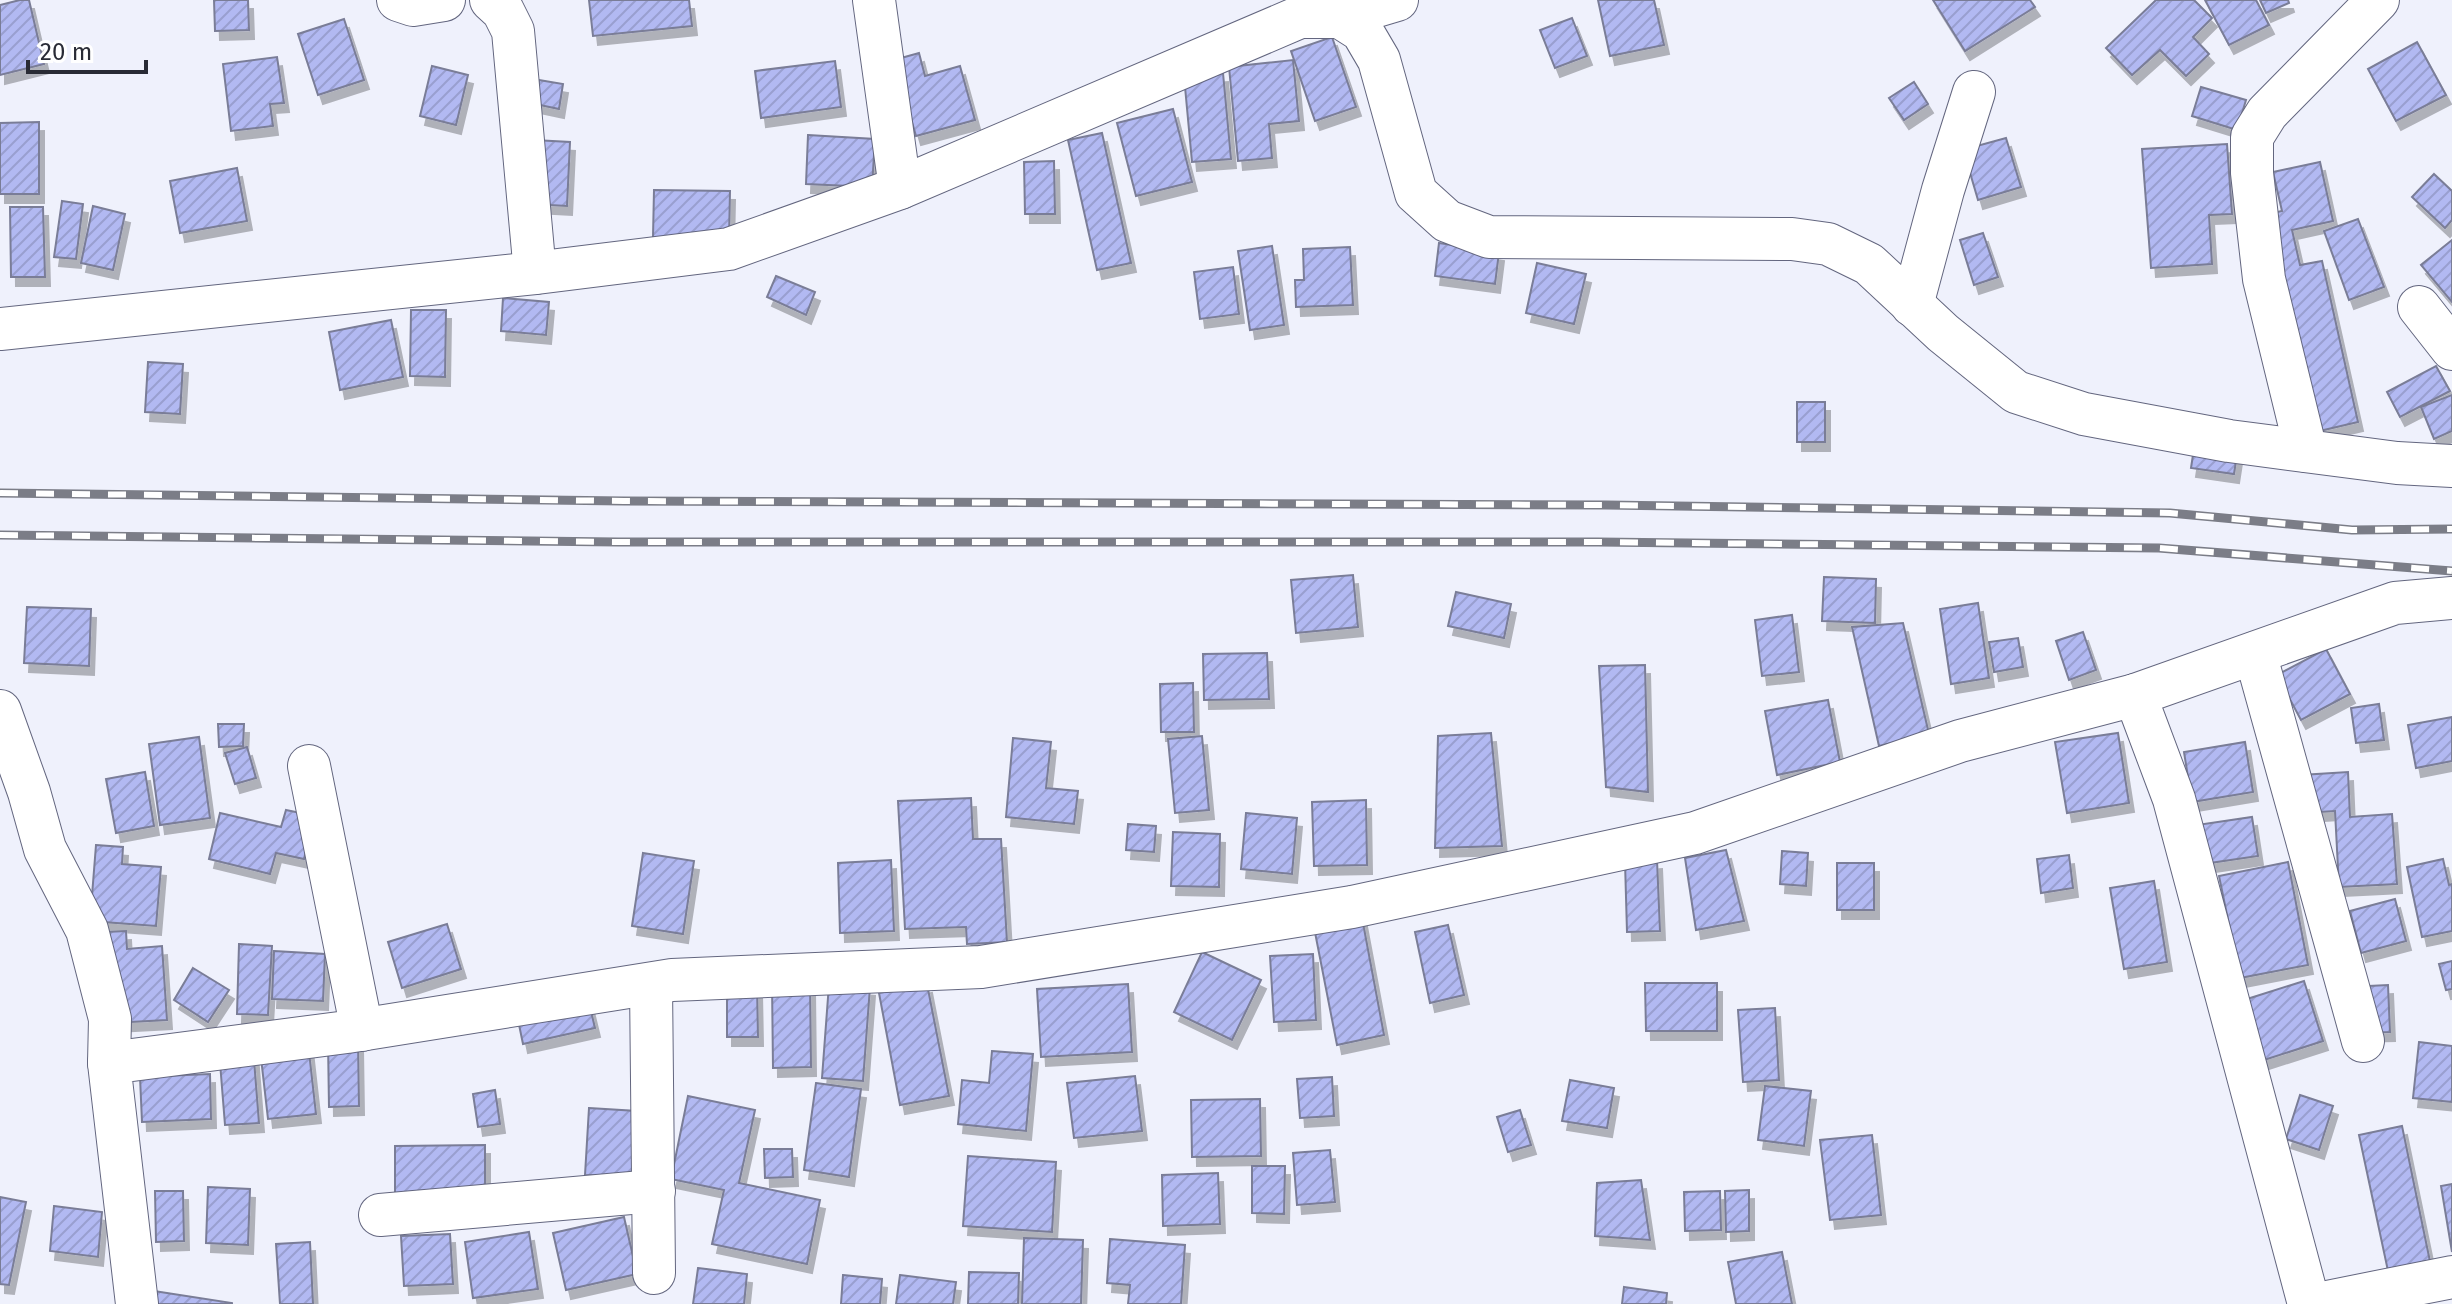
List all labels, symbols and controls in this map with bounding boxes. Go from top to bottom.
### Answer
scale bar [28,24,146,74]
text: 20 m [40,38,92,66]

